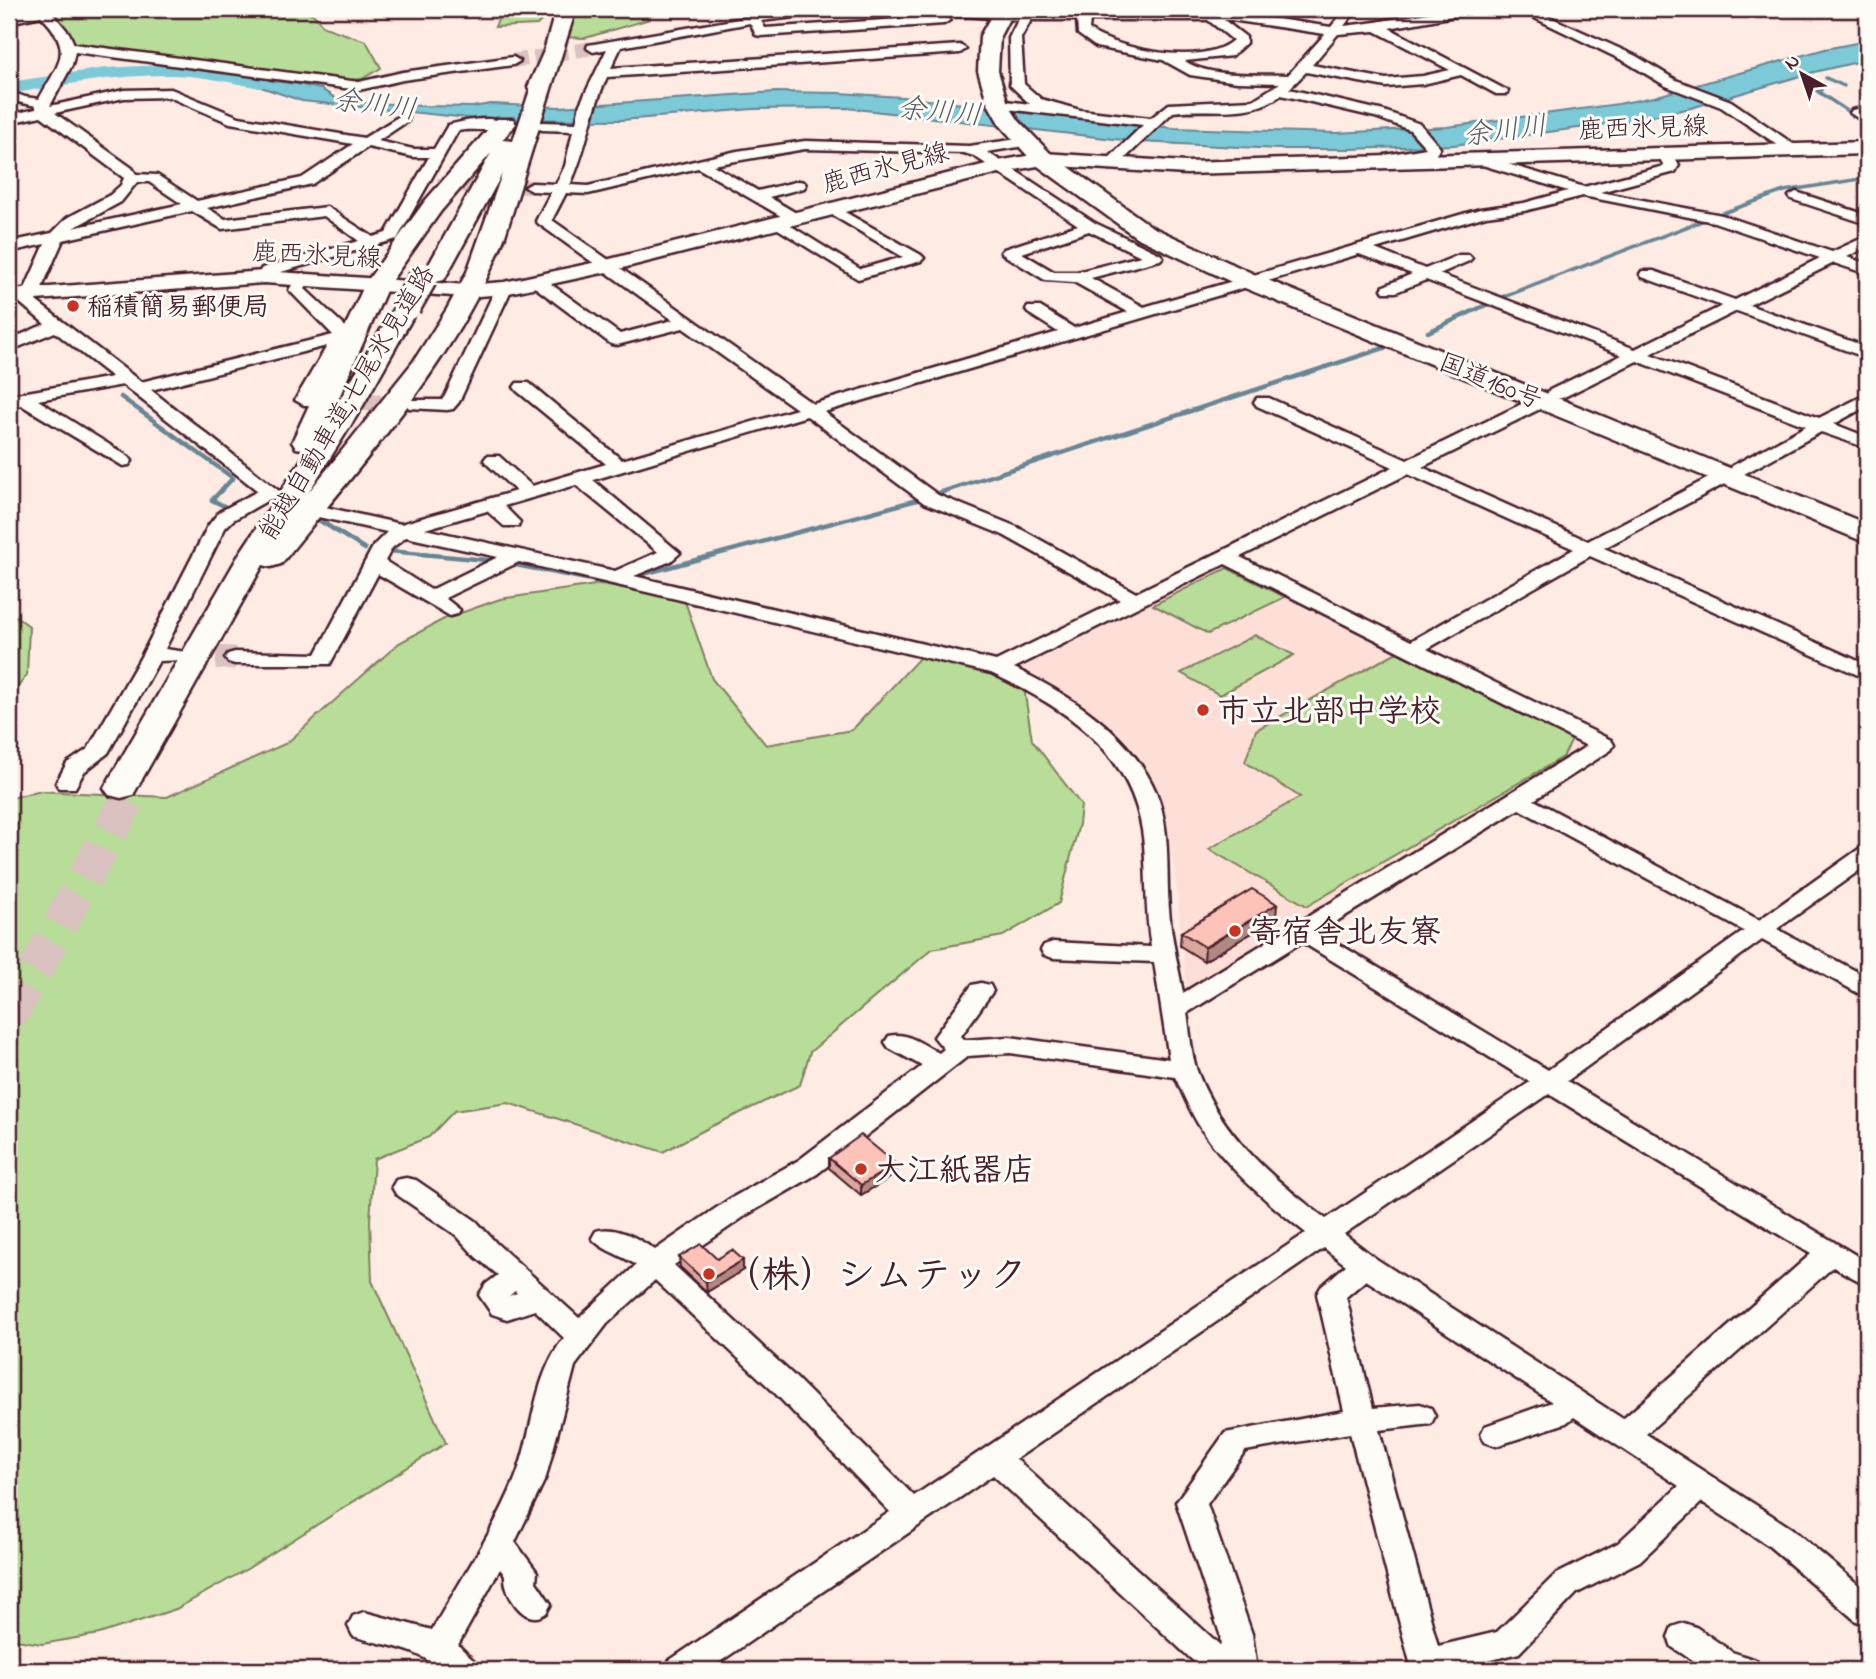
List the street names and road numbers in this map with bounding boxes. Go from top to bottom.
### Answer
street label: 鹿西氷見線 [1577,109,1709,151]
street label: 鹿西氷見線 [818,135,953,205]
street label: 鹿西氷見線 [251,235,383,279]
street label: 能越自動車道;七尾氷見道路 [251,259,446,549]
street label: 国道160号 [1432,345,1548,421]

